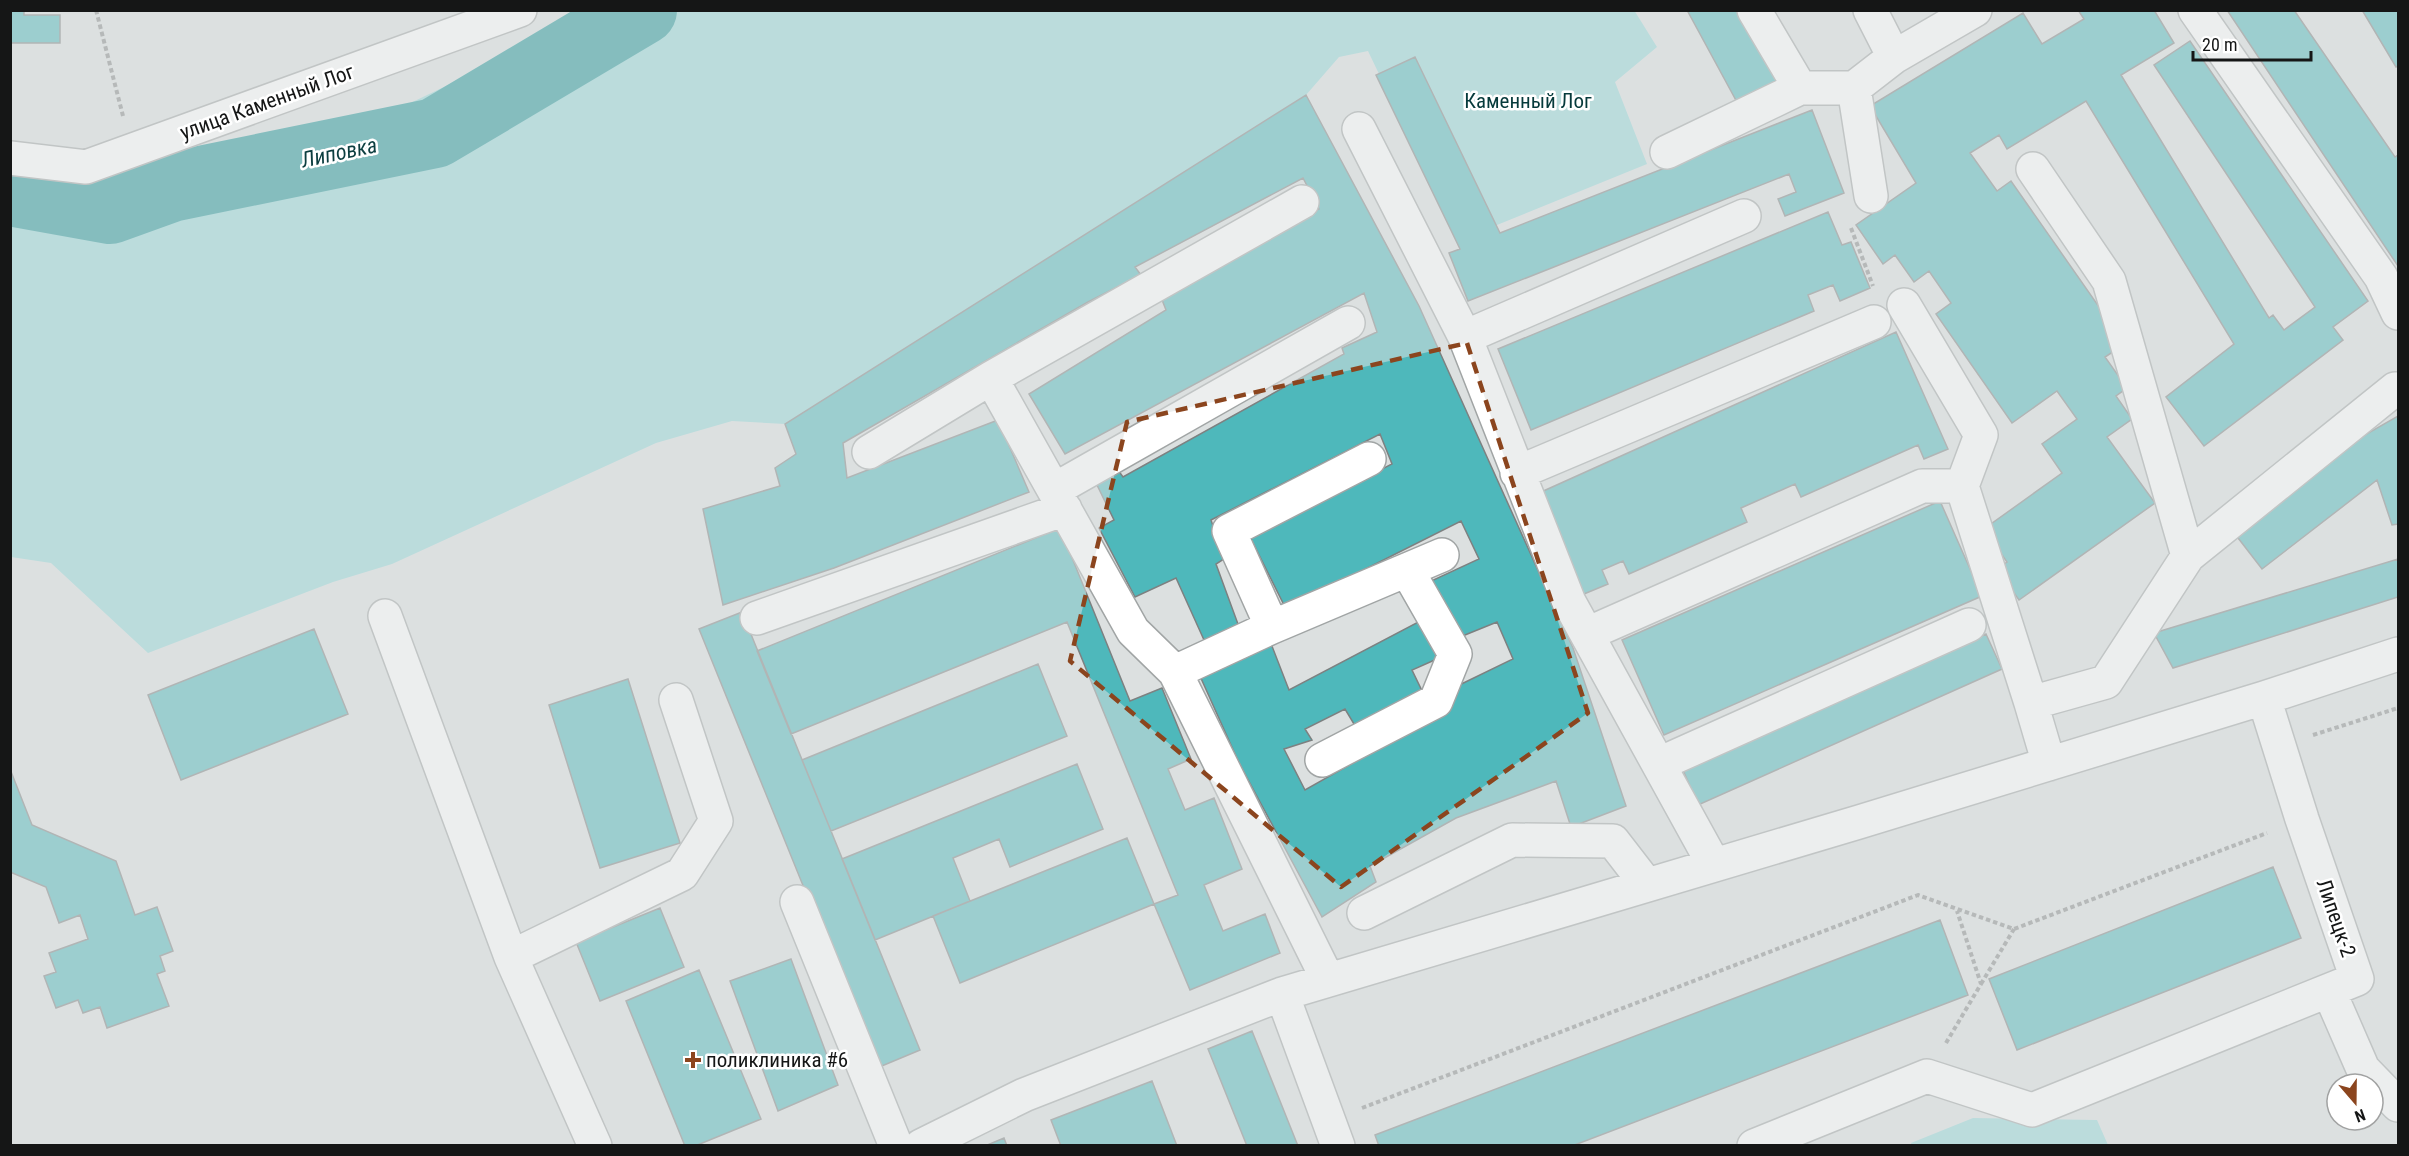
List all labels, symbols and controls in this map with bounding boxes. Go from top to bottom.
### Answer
scale bar [2193,24,2312,62]
text: 20 m [2202,34,2237,55]
street label: улица Каменный Лог [177,59,357,145]
park label: Каменный Лог [1464,89,1592,113]
water label: Липовка [298,132,379,173]
street label: Липецк-2 [2311,876,2361,960]
place label: поликлиника #6 [706,1048,848,1072]
marker: поликлиника #6 [684,1051,702,1069]
north arrow [2325,1072,2385,1132]
text: N [2352,1105,2368,1126]

